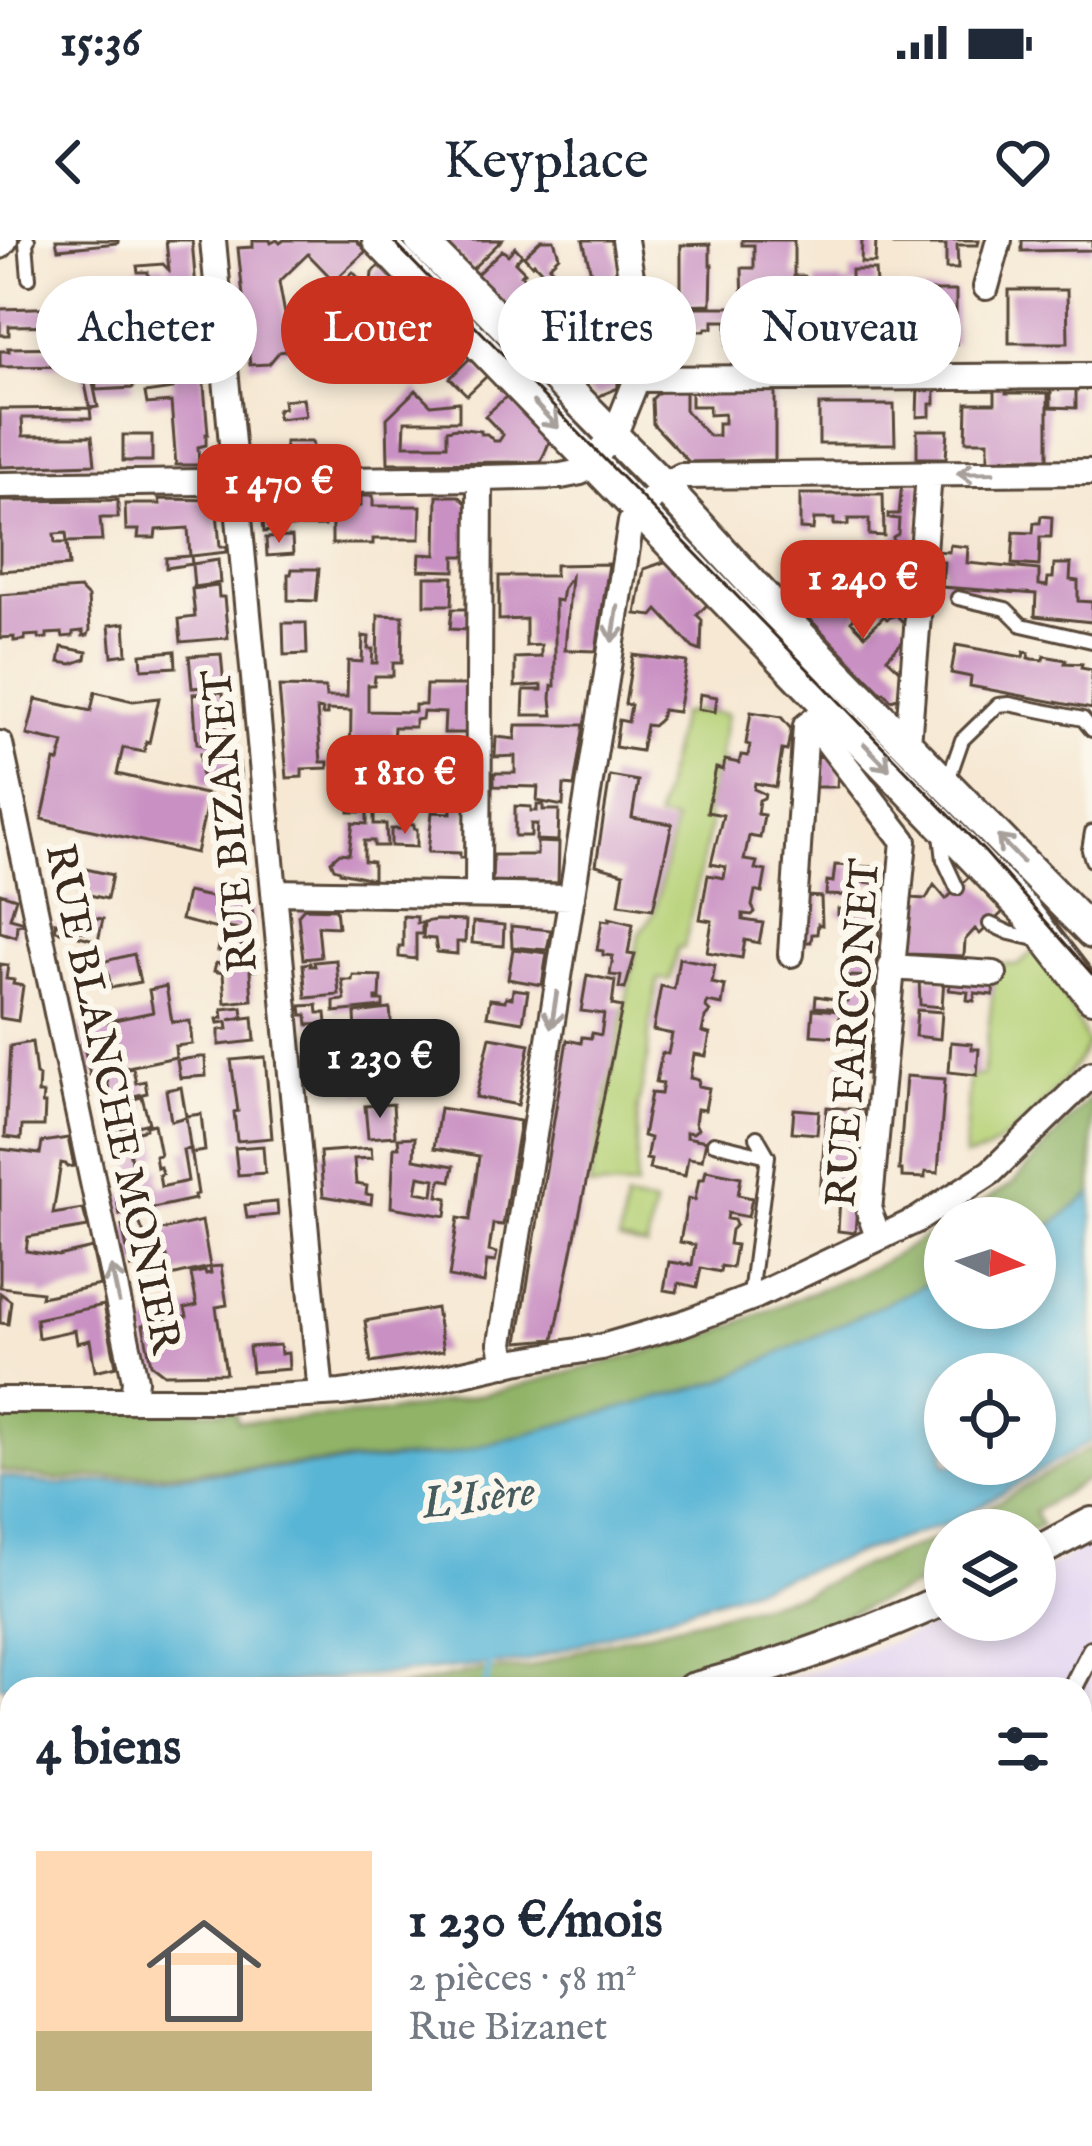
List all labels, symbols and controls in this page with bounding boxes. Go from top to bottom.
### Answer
text: 15:36 [60,14,141,71]
text: Keyplace [443,128,649,197]
icon: back [36,129,102,195]
icon: heart [990,129,1056,195]
chip: Acheter [36,276,257,384]
chip: Louer [281,276,474,384]
chip: Filtres [498,276,696,384]
chip: Nouveau [720,276,961,384]
one-way arrow [531,400,559,430]
pin: 1 470 € [168,444,390,546]
text: 1 470 € [224,458,334,507]
one-way arrow [956,462,995,485]
pin: 1 240 € [752,540,974,642]
text: 1 240 € [808,554,918,603]
one-way arrow [603,604,626,643]
street label: RUE BIZANET [192,667,271,974]
pin: 1 810 € [294,735,516,837]
one-way arrow [863,741,891,771]
text: 1 810 € [353,749,457,798]
one-way arrow [997,835,1025,864]
street label: RUE BLANCHE MONIER [32,839,192,1359]
street label: RUE FARCONET [816,857,893,1209]
one-way arrow [542,989,565,1028]
pin: 1 230 € [269,1019,491,1121]
text: 1 230 € [327,1033,433,1082]
north arrow [924,1197,1056,1329]
map controls [924,1197,1056,1641]
one-way arrow [102,1266,125,1304]
button: locate [924,1353,1056,1485]
water label: L'Isère [417,1463,538,1534]
button: layers [924,1509,1056,1641]
icon: filters [990,1716,1056,1782]
text: 4 biens [36,1717,181,1782]
text: 1 230 €/mois [408,1890,663,1955]
icon: home [132,1899,276,2043]
text: 2 pièces · 58 m² [408,1955,637,2004]
text: Rue Bizanet [408,2004,607,2053]

